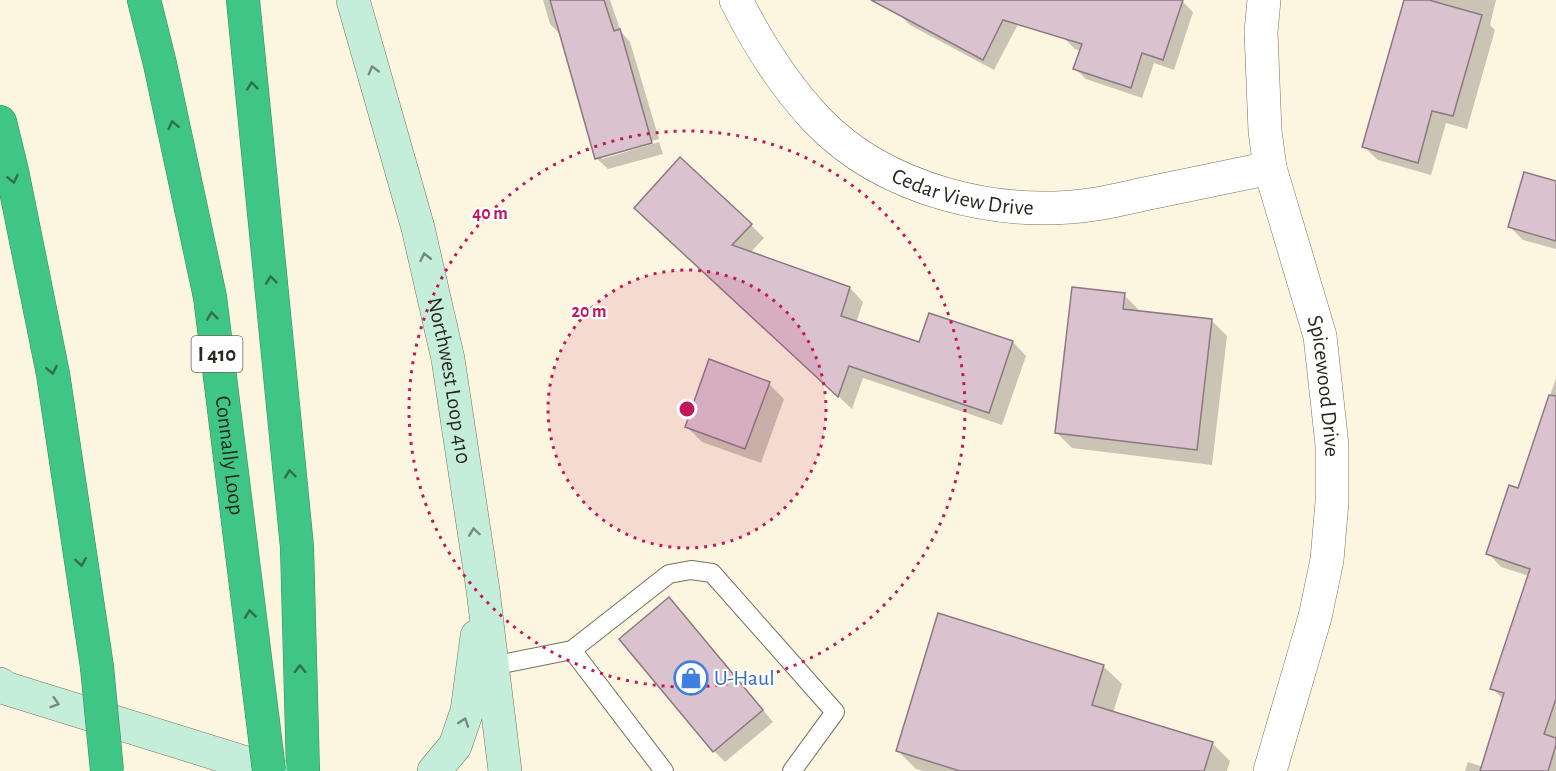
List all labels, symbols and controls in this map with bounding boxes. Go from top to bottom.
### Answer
one-way arrow [367,65,380,75]
one-way arrow [246,81,259,90]
one-way arrow [167,121,180,131]
street label: Cedar View Drive [889,164,1034,219]
one-way arrow [6,173,19,183]
text: 40 m [472,205,508,223]
one-way arrow [419,253,432,263]
one-way arrow [265,275,278,284]
street label: Northwest Loop 410 [423,295,475,465]
text: 20 m [571,303,607,321]
one-way arrow [207,312,219,321]
street label: Spicewood Drive [1303,313,1343,457]
road number: I 410 [192,336,242,372]
one-way arrow [45,364,58,374]
street label: Connally Loop [211,395,248,516]
centre of rings [677,399,697,419]
one-way arrow [284,469,297,479]
one-way arrow [469,527,481,536]
one-way arrow [75,558,87,567]
one-way arrow [244,609,256,618]
shop icon: U-Haul [673,660,709,696]
one-way arrow [294,664,306,673]
place label: U-Haul [714,667,775,689]
one-way arrow [49,696,60,708]
one-way arrow [456,717,469,728]

